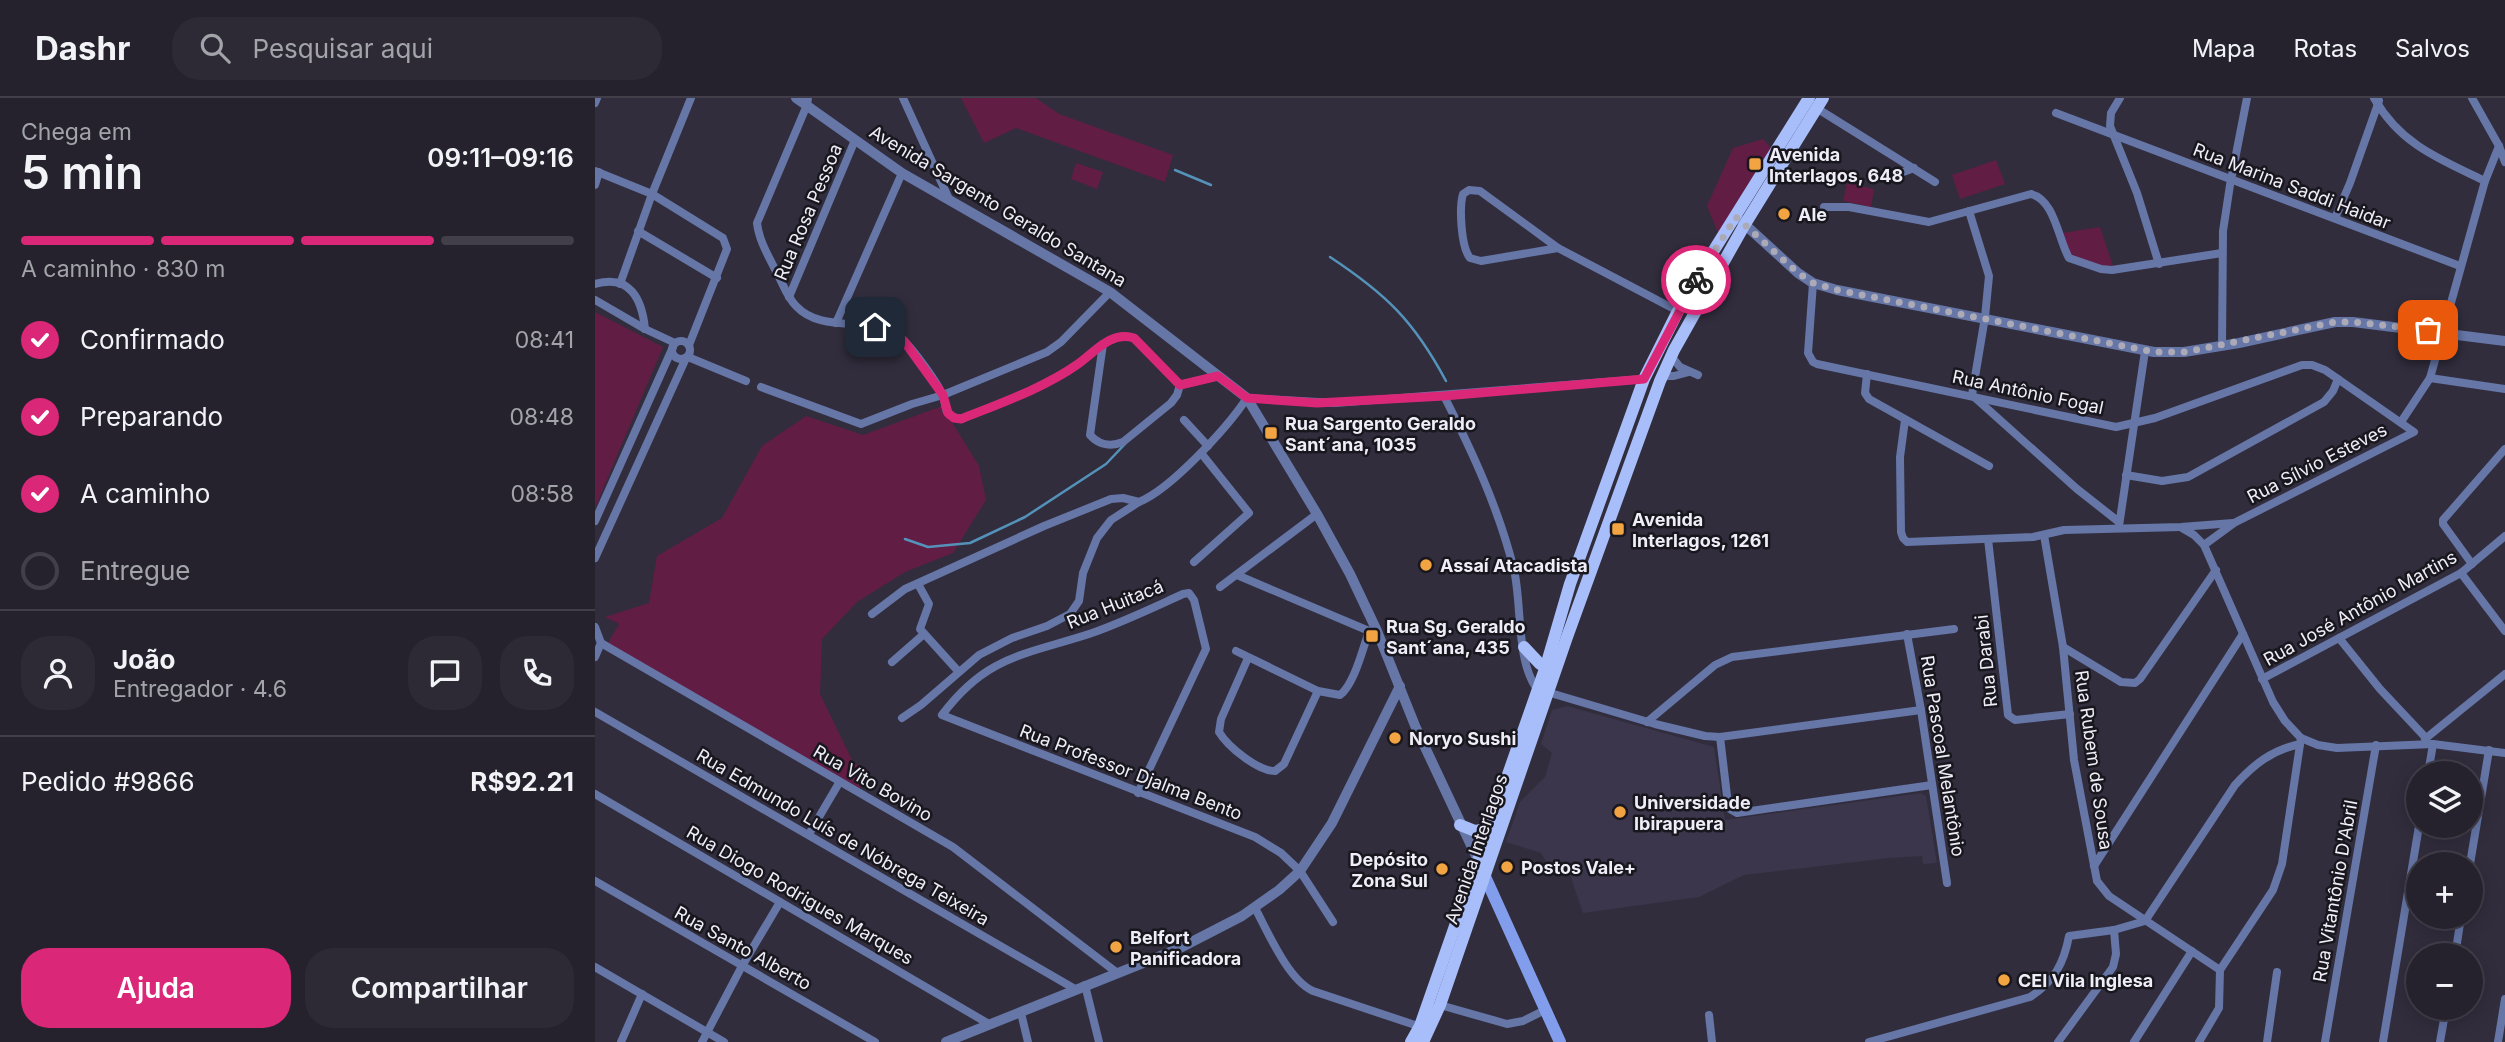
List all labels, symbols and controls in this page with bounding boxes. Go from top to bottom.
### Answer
search box [172,17,662,80]
text: Dashr [35,28,130,68]
icon: search [196,29,234,67]
text: Pesquisar aqui [252,33,433,64]
text: Mapa [2192,34,2256,63]
text: Rotas [2294,34,2357,63]
text: Salvos [2395,34,2470,63]
text: Chega em [21,118,132,146]
street label: Avenida Sargento Geraldo Santana [866,121,1130,291]
street label: Rua Marina Saddi Haidar [2190,139,2394,233]
street label: Rua Rosa Pessoa [770,141,846,283]
text: 09:11–09:16 [427,142,574,173]
text: 5 min [21,144,143,200]
place label: Avenida Interlagos, 648 [1769,144,1903,186]
marker: Avenida Interlagos, 648 [1747,156,1763,172]
place label: Ale [1798,204,1827,225]
marker: Ale [1776,206,1792,222]
courier [1661,245,1731,315]
text: A caminho · 830 m [21,255,225,283]
icon: bike [1677,261,1715,299]
pin [845,297,905,357]
pin [2398,300,2458,360]
icon: home [856,308,894,346]
icon: bag [2409,311,2447,349]
icon: check [21,321,59,359]
text: Confirmado [80,324,225,355]
text: 08:41 [515,326,574,354]
street label: Rua Antônio Fogal [1950,366,2106,418]
icon: check [21,398,59,436]
text: Preparando [80,401,223,432]
text: 08:48 [510,403,574,431]
place label: Rua Sargento Geraldo Sant´ana, 1035 [1285,413,1476,455]
street label: Rua Sílvio Esteves [2244,419,2390,507]
marker: Rua Sargento Geraldo Sant´ana, 1035 [1263,425,1279,441]
icon: check [21,475,59,513]
text: A caminho [80,478,210,509]
text: 08:58 [510,480,574,508]
place label: Avenida Interlagos, 1261 [1632,509,1769,551]
marker: Avenida Interlagos, 1261 [1610,521,1626,537]
street label: Rua José Antônio Martins [2260,546,2460,670]
text: Entregue [80,555,191,586]
place label: Assaí Atacadista [1440,555,1588,576]
marker: Assaí Atacadista [1418,557,1434,573]
street label: Rua Huitacá [1064,575,1166,633]
street label: Rua Darabi [1971,614,2001,708]
place label: Rua Sg. Geraldo Sant´ana, 435 [1386,616,1526,658]
marker: Rua Sg. Geraldo Sant´ana, 435 [1364,628,1380,644]
button: person [21,636,95,710]
button: chat [408,636,482,710]
button: phone [500,636,574,710]
text: João [113,644,175,675]
street label: Rua Pascoal Melantônio [1917,654,1969,858]
street label: Rua Rubem de Sousa [2071,669,2117,851]
text: Entregador · 4.6 [113,675,287,703]
street label: Rua Professor Djalma Bento [1017,720,1245,824]
place label: Noryo Sushi [1409,728,1516,749]
marker: Noryo Sushi [1387,730,1403,746]
street label: Rua Vito Bovino [810,740,936,826]
street label: Rua Edmundo Luís de Nóbrega Teixeira [693,744,993,930]
map controls [2406,761,2483,1020]
button: layers [2406,761,2483,838]
text: Pedido #9866 [21,766,195,797]
text: R$92.21 [470,766,574,797]
street label: Avenida Interlagos [1440,771,1512,927]
place label: Universidade Ibirapuera [1634,792,1751,834]
street label: Rua Vitantônio D'Abril [2309,798,2361,984]
marker: Universidade Ibirapuera [1612,804,1628,820]
street label: Rua Diogo Rodrigues Marques [683,821,917,969]
place label: Depósito Zona Sul [1349,849,1428,891]
button: + [2406,852,2483,929]
place label: Postos Vale+ [1521,857,1636,878]
marker: Postos Vale+ [1499,859,1515,875]
marker: Depósito Zona Sul [1434,861,1450,877]
street label: Rua Santo Alberto [671,902,815,994]
place label: Belfort Panificadora [1130,927,1241,969]
marker: Belfort Panificadora [1108,939,1124,955]
button: − [2406,943,2483,1020]
button: Ajuda [21,948,291,1028]
button: Compartilhar [305,948,574,1028]
place label: CEI Vila Inglesa [2018,970,2153,991]
marker: CEI Vila Inglesa [1996,972,2012,988]

